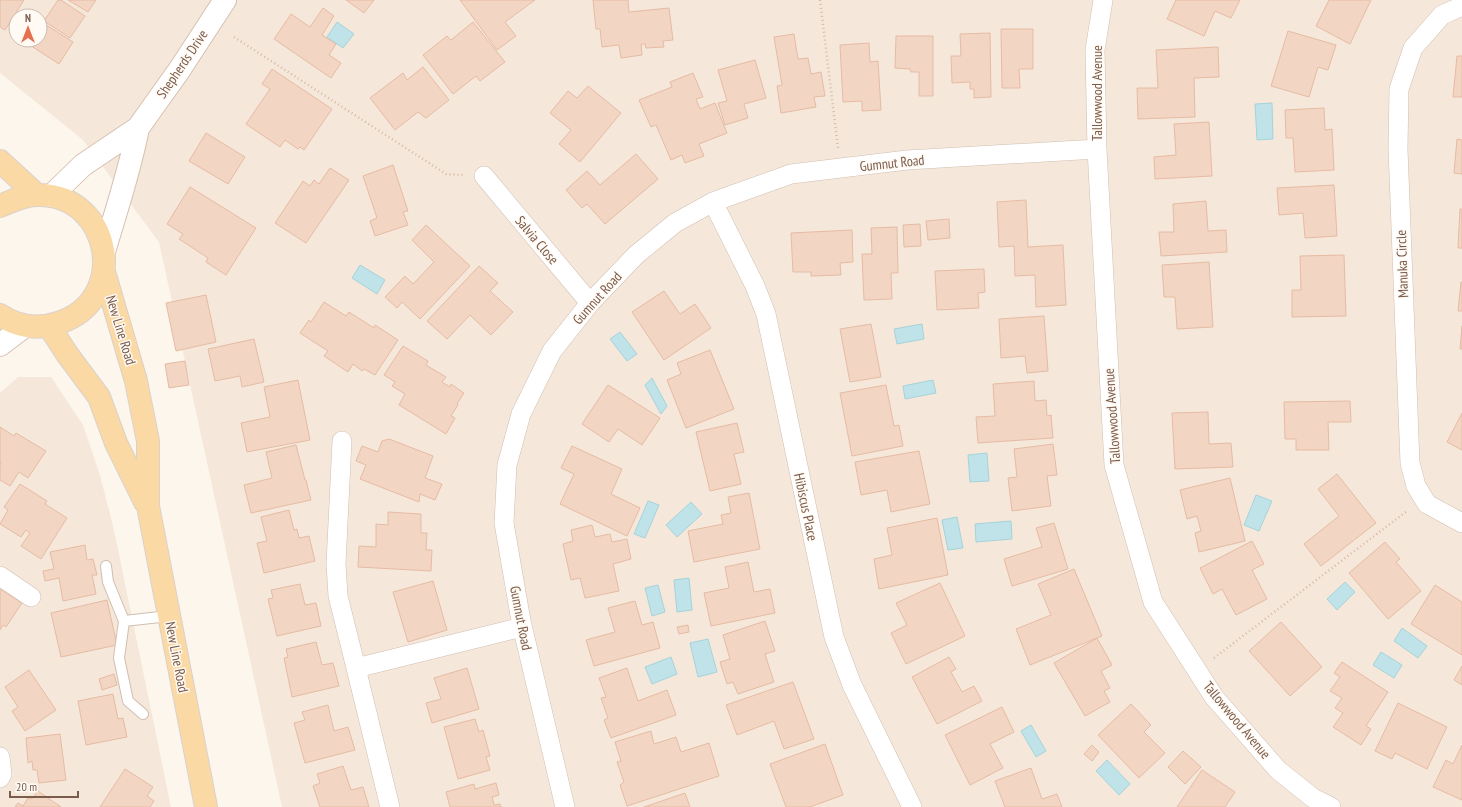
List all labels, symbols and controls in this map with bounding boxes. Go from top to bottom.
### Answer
north arrow [8,8,48,48]
text: N [25,11,31,25]
street label: Shepherds Drive [152,26,212,102]
street label: Tallowwood Avenue [1088,45,1106,141]
street label: Gumnut Road [859,151,925,175]
street label: Salvia Close [511,212,563,268]
street label: Manuka Circle [1392,229,1412,298]
street label: Gumnut Road [569,268,625,328]
street label: New Line Road [102,293,140,367]
street label: Tallowwood Avenue [1100,367,1124,464]
street label: Hibiscus Place [790,471,822,543]
street label: Gumnut Road [506,584,536,652]
street label: New Line Road [161,620,193,694]
street label: Tallowwood Avenue [1199,678,1275,763]
scale bar [10,773,78,799]
text: 20 m [16,779,37,794]

